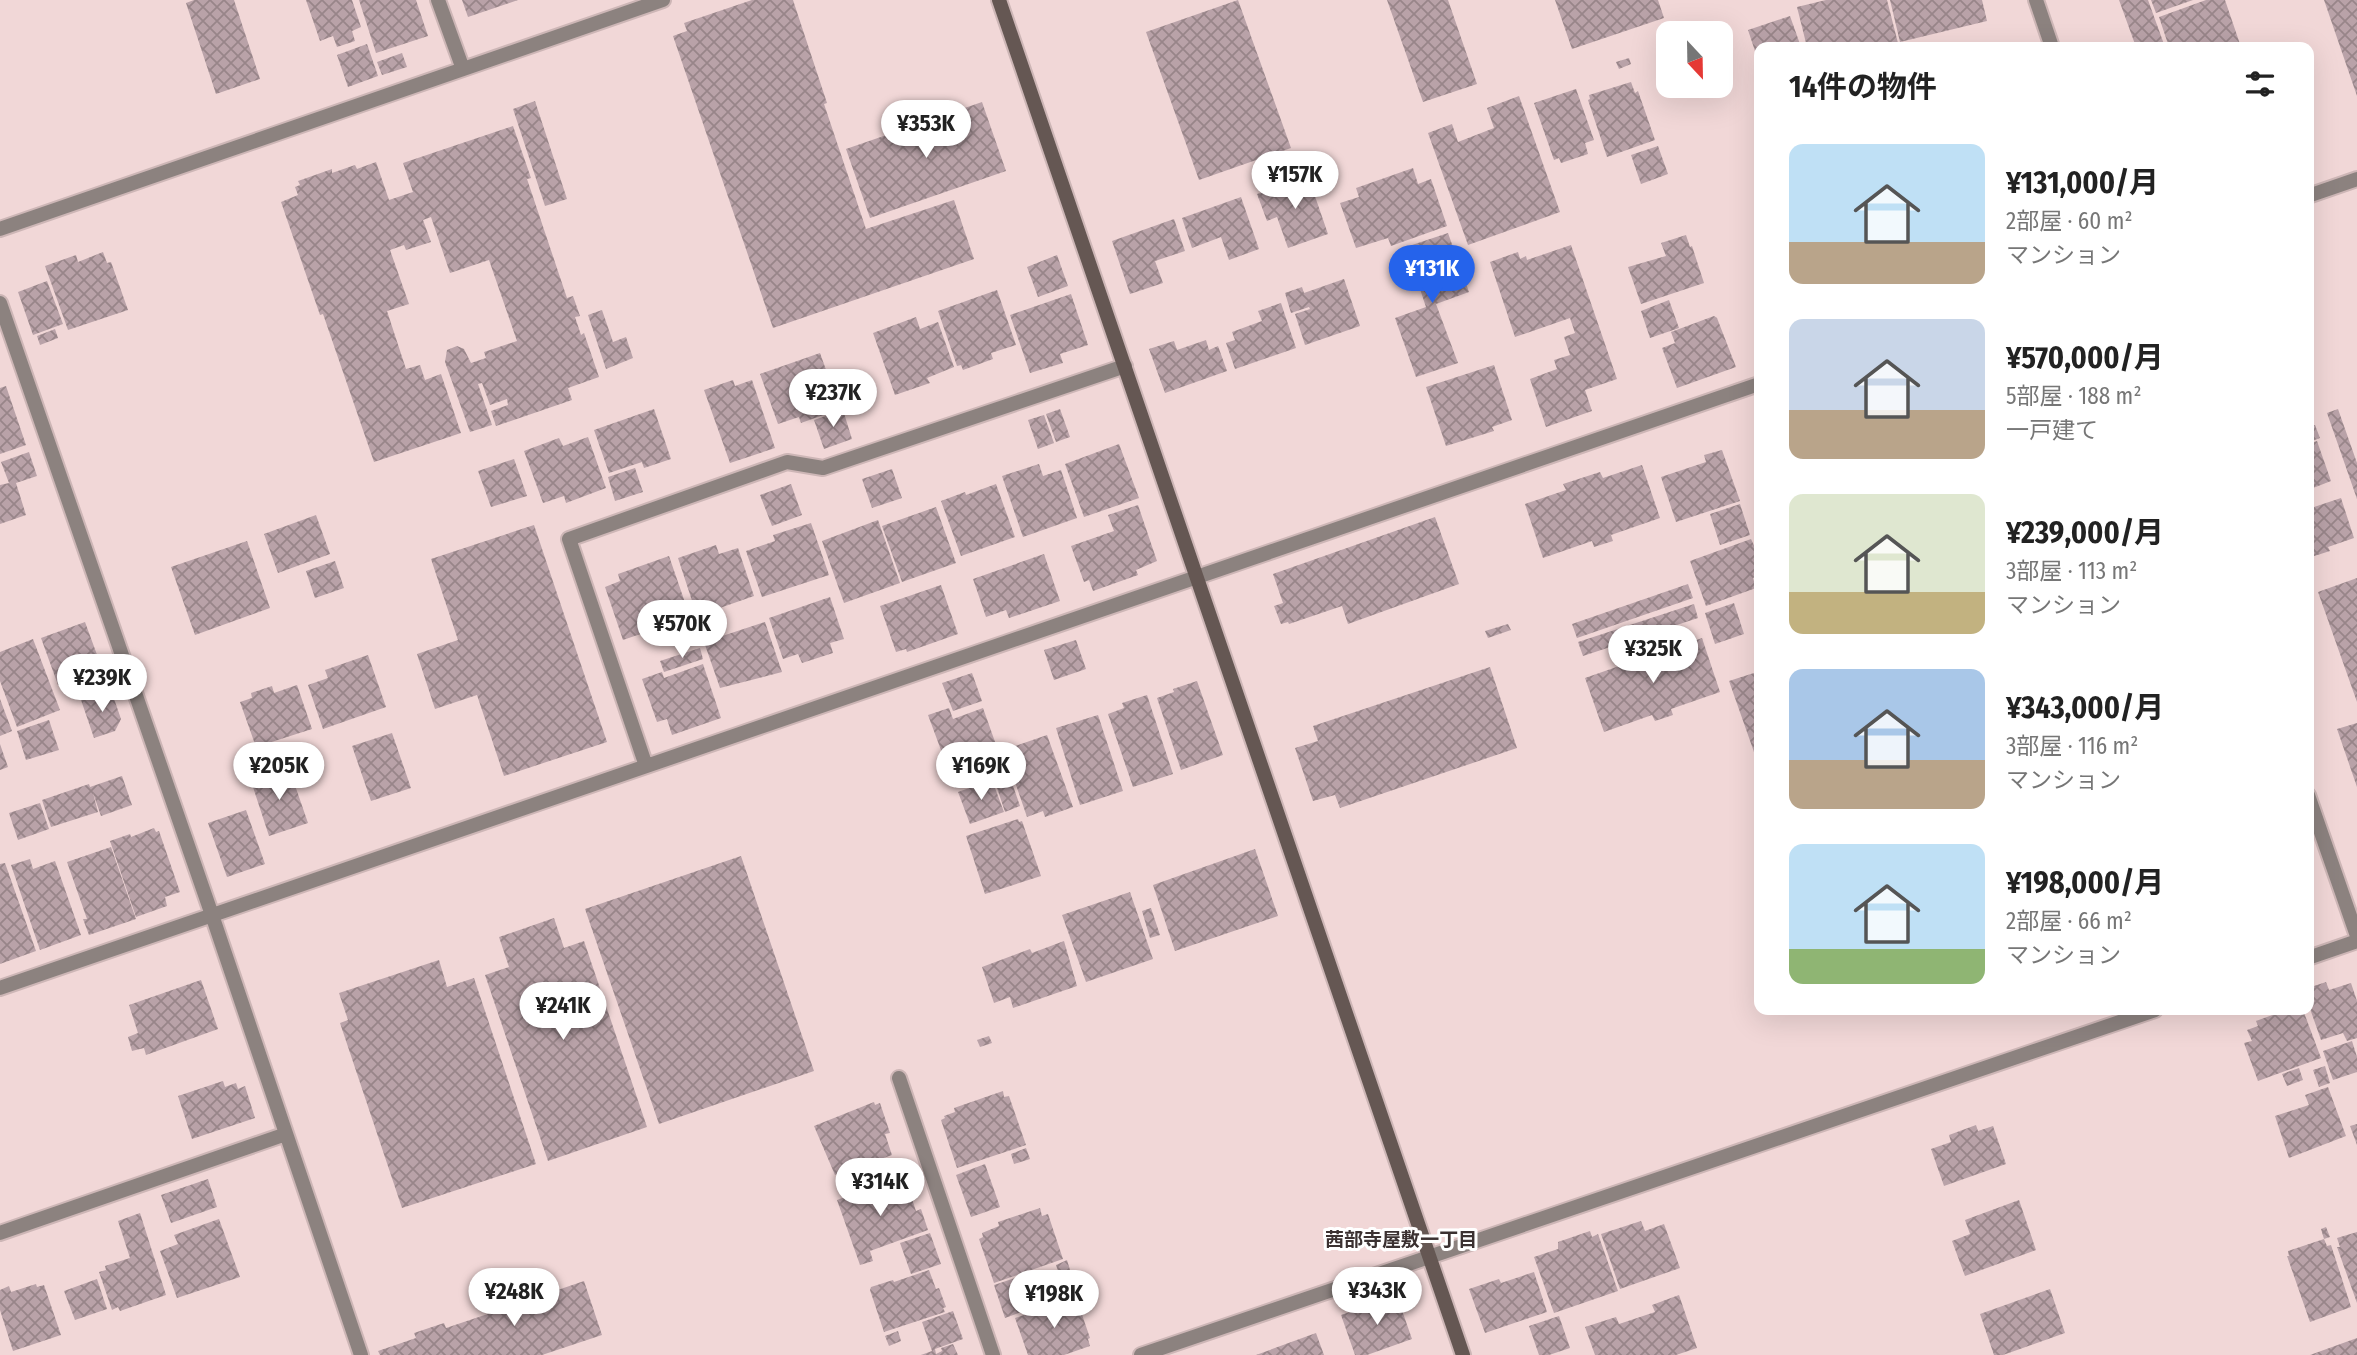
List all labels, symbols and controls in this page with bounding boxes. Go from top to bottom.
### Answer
north arrow [1656,21,1732,98]
map controls [1656,21,1733,98]
icon: filters [2241,65,2279,103]
text: 14件の物件 [1789,69,1937,105]
pin: ¥353K [877,100,975,160]
text: ¥353K [897,109,955,137]
pin: ¥157K [1246,152,1344,211]
text: ¥157K [1268,160,1322,188]
text: ¥131,000/月 [2006,165,2159,201]
icon: home [1845,172,1929,256]
text: 2部屋 · 60 m² [2006,207,2133,235]
text: マンション [2006,241,2121,269]
pin: ¥131K [1383,246,1481,305]
text: ¥131K [1405,254,1459,282]
text: ¥570,000/月 [2006,340,2164,376]
icon: home [1845,347,1929,431]
pin: ¥237K [784,370,882,429]
text: ¥237K [805,378,861,406]
text: 5部屋 · 188 m² [2006,382,2142,410]
text: 一戸建て [2006,416,2098,444]
text: ¥239,000/月 [2006,515,2164,551]
icon: home [1845,522,1929,606]
text: 3部屋 · 113 m² [2006,557,2137,585]
text: マンション [2006,591,2121,619]
pin: ¥570K [633,600,731,660]
text: ¥570K [653,609,711,637]
pin: ¥325K [1604,626,1702,685]
text: ¥325K [1624,634,1682,662]
pin: ¥239K [53,654,151,714]
text: ¥239K [73,663,131,691]
text: ¥343,000/月 [2006,690,2164,726]
icon: home [1845,697,1929,781]
text: 3部屋 · 116 m² [2006,732,2138,760]
pin: ¥205K [230,742,328,802]
pin: ¥169K [932,742,1030,802]
text: ¥205K [249,751,309,779]
text: ¥169K [952,751,1010,779]
text: マンション [2006,766,2121,794]
text: ¥198,000/月 [2006,865,2164,901]
icon: home [1845,872,1929,956]
text: 2部屋 · 66 m² [2006,907,2132,935]
text: マンション [2006,941,2121,969]
pin: ¥241K [514,982,612,1042]
text: ¥241K [535,991,591,1019]
pin: ¥314K [831,1158,929,1218]
text: ¥314K [852,1167,909,1195]
district label: 茜部寺屋敷一丁目 [1325,1228,1477,1251]
pin: ¥248K [465,1268,563,1328]
pin: ¥343K [1328,1268,1426,1327]
pin: ¥198K [1005,1270,1103,1330]
text: ¥343K [1348,1276,1406,1304]
text: ¥248K [484,1277,544,1305]
text: ¥198K [1025,1279,1083,1307]

